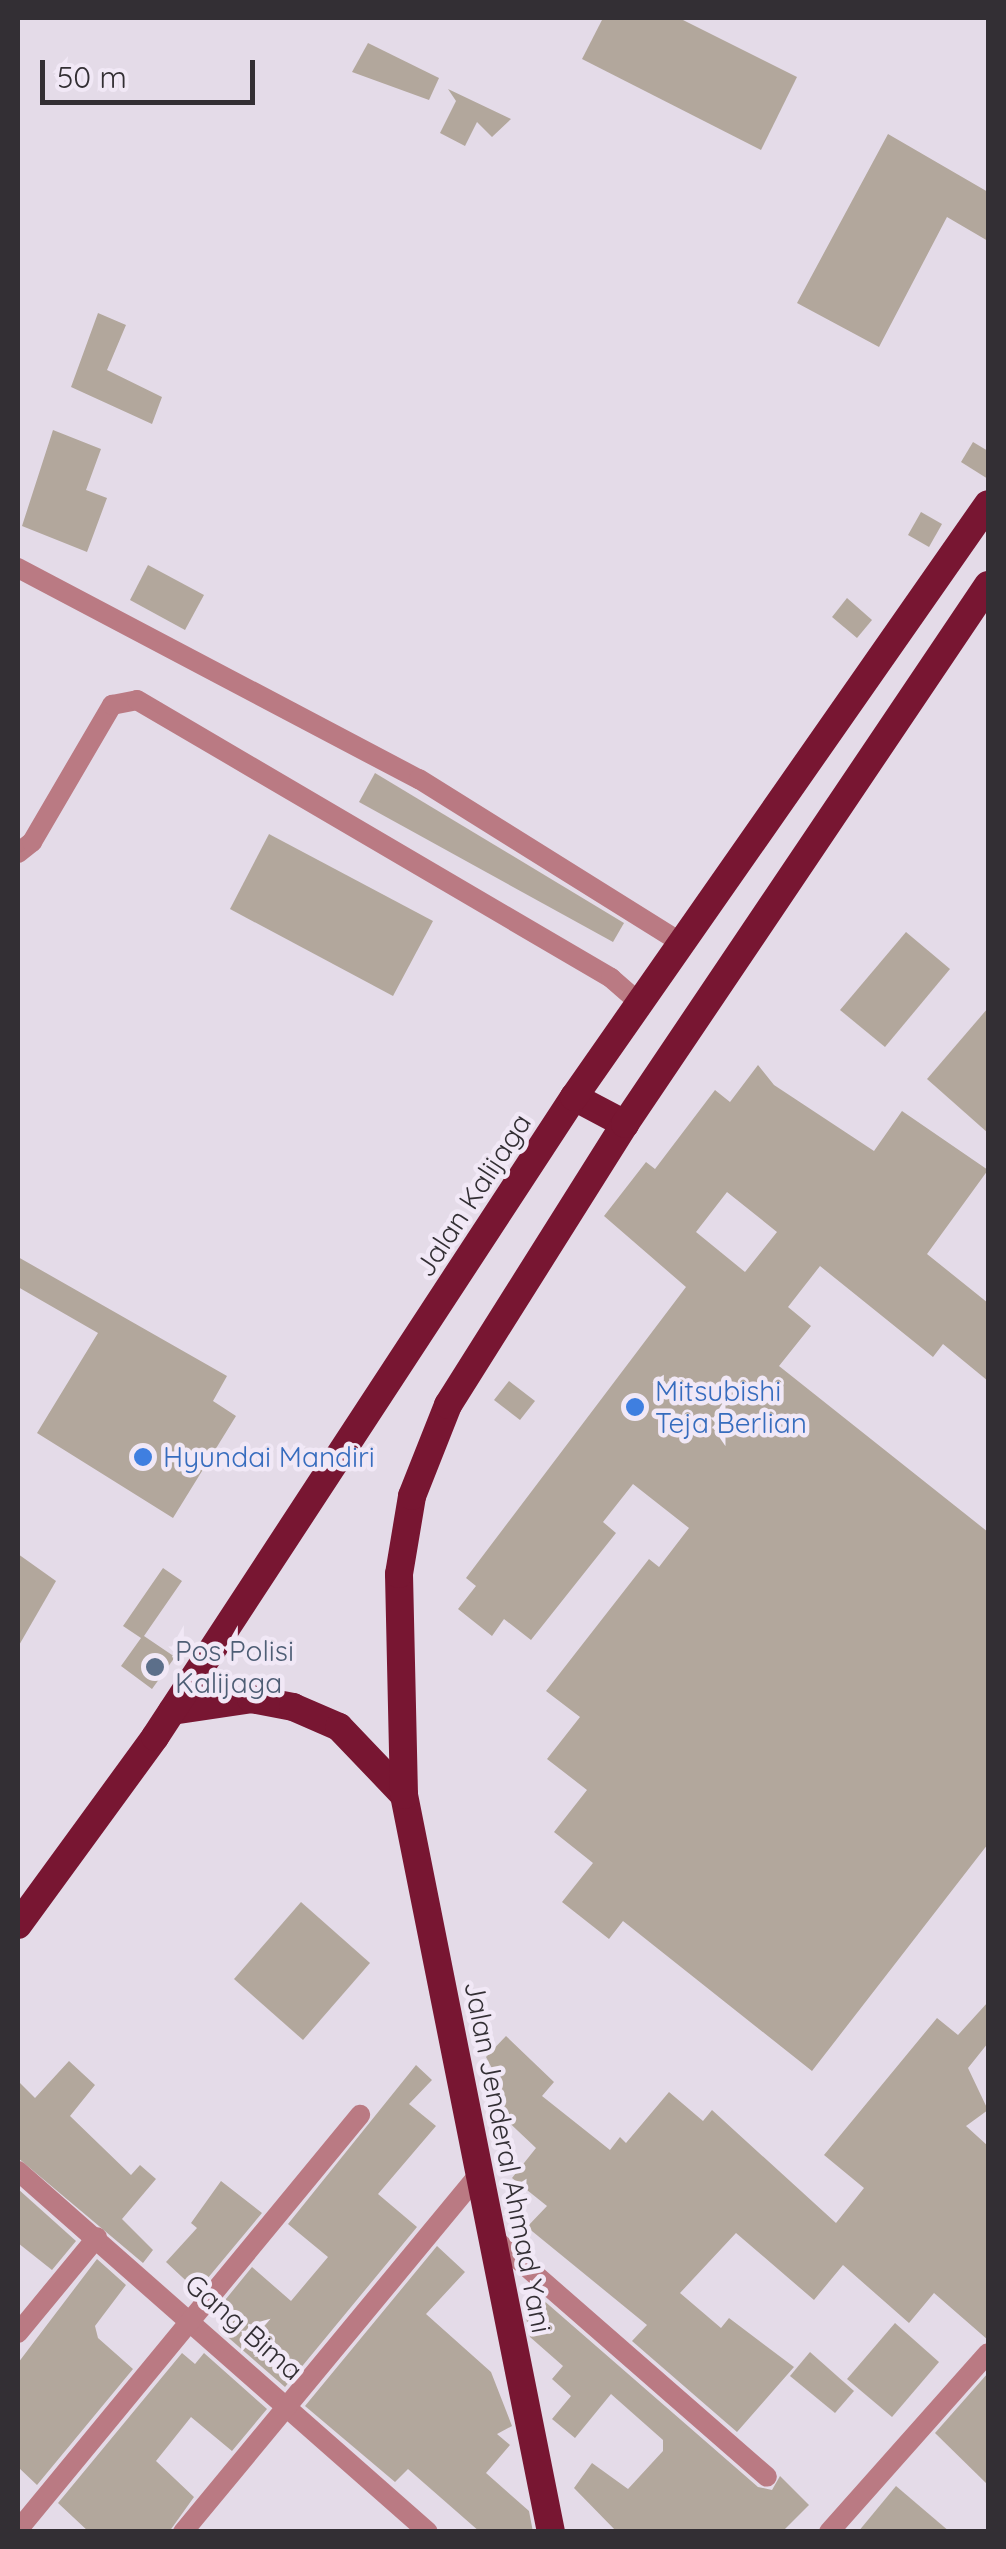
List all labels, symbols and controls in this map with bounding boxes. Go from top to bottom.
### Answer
scale bar [45,40,260,102]
text: 50 m [57,58,127,96]
street label: Jalan Kalijaga [408,1107,538,1283]
place label: Mitsubishi Teja Berlian [655,1374,807,1440]
marker: Mitsubishi Teja Berlian [624,1396,646,1418]
place label: Hyundai Mandiri [163,1440,375,1474]
marker: Hyundai Mandiri [132,1446,154,1468]
place label: Pos Polisi Kalijaga [175,1634,294,1700]
marker: Pos Polisi Kalijaga [144,1656,166,1678]
street label: Jalan Jenderal Ahmad Yani [457,1978,559,2336]
street label: Gang Bima [178,2267,310,2387]

